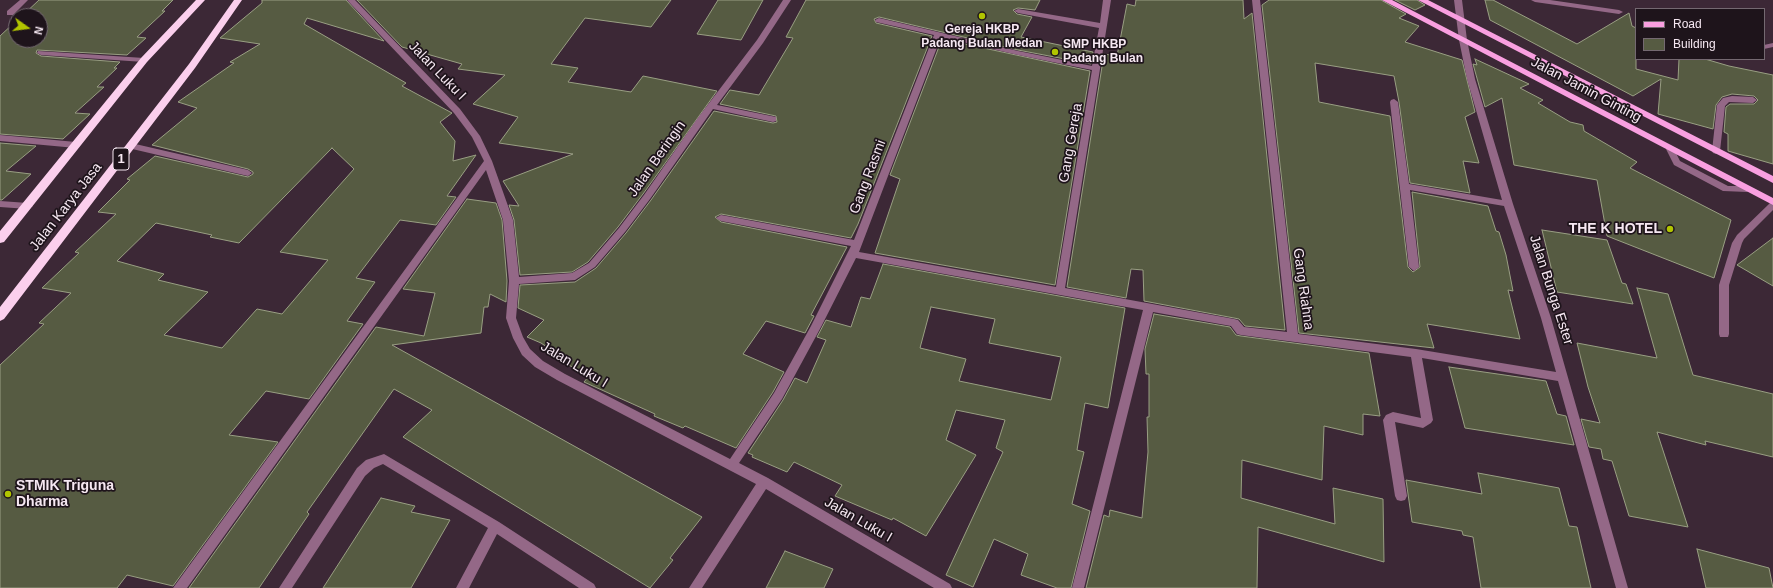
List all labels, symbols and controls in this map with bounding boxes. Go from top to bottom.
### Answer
north arrow [8,8,48,48]
legend [1635,8,1765,60]
marker: Gereja HKBP Padang Bulan Medan [977,11,987,21]
text: Road [1673,17,1702,31]
place label: Gereja HKBP Padang Bulan Medan [921,23,1043,51]
text: N [32,25,45,36]
text: Building [1673,37,1716,51]
street label: Jalan Luku I [405,38,469,104]
place label: SMP HKBP Padang Bulan [1063,38,1143,66]
marker: SMP HKBP Padang Bulan [1050,47,1060,57]
street label: Jalan Jamin Ginting [1528,54,1644,126]
street label: Gang Gereja [1056,102,1086,184]
street label: Jalan Beringin [625,118,689,200]
street label: Gang Rasmi [846,138,890,216]
road number: 1 [113,148,129,170]
street label: Jalan Karya Jasa [26,160,106,254]
place label: THE K HOTEL [1569,221,1662,237]
marker: THE K HOTEL [1665,224,1675,234]
street label: Jalan Bunga Ester [1525,233,1577,347]
street label: Gang Riahna [1289,247,1317,331]
street label: Jalan Luku I [537,338,611,392]
place label: STMIK Triguna Dharma [16,478,114,510]
marker: STMIK Triguna Dharma [3,489,13,499]
street label: Jalan Luku I [821,494,895,546]

